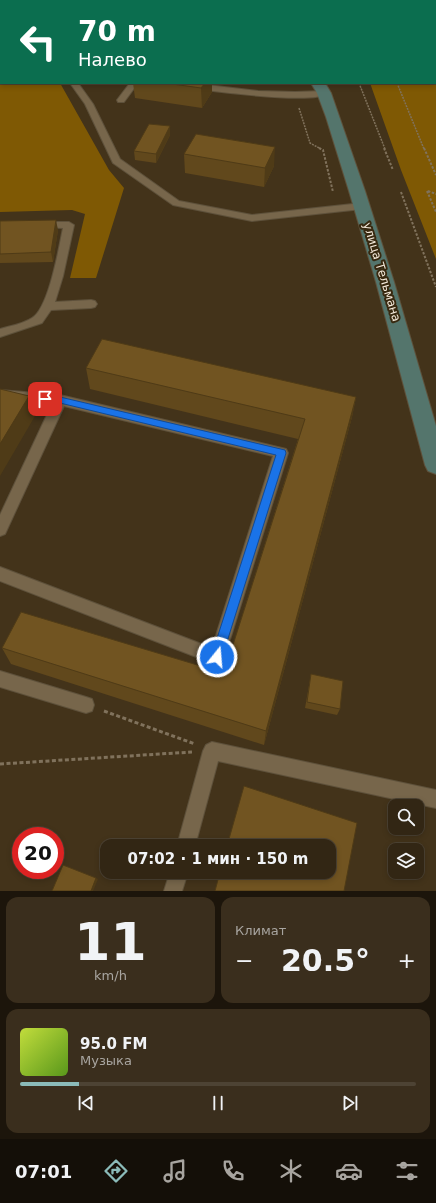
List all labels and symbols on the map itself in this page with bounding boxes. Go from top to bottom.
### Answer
street label: улица Тельмана [360,221,404,323]
pin [28,382,62,416]
position arrow [196,636,238,678]
speed limit sign: 20 [12,827,64,879]

